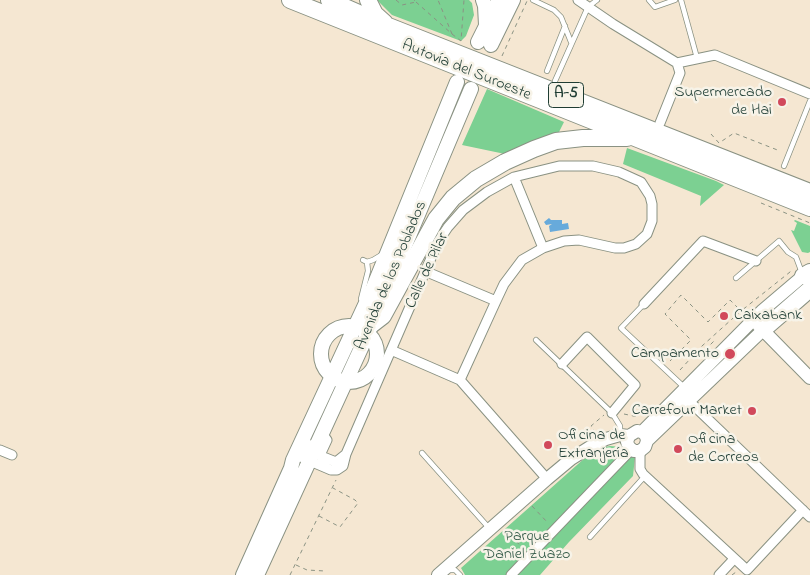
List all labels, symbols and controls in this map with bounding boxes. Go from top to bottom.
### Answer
street label: Autovía del Suroeste [399,36,533,106]
road number: A-5 [548,82,584,108]
place label: Supermercado de Hai [674,83,772,121]
marker: Supermercado de Hai [776,96,788,108]
street label: Avenida de los Poblados [352,198,432,354]
street label: Calle de Pilar [402,230,454,312]
place label: Caixabank [734,306,802,326]
marker: Caixabank [718,310,730,322]
place label: Campamento [631,344,719,364]
marker: Campamento [723,347,737,361]
place label: Carrefour Market [632,401,742,421]
marker: Carrefour Market [746,405,758,417]
place label: Oficina de Extranjería [558,426,629,464]
place label: Oficina de Correos [688,430,759,468]
marker: Oficina de Extranjería [542,439,554,451]
marker: Oficina de Correos [672,443,684,455]
park label: Parque Daniel Zuazo [484,527,570,565]

